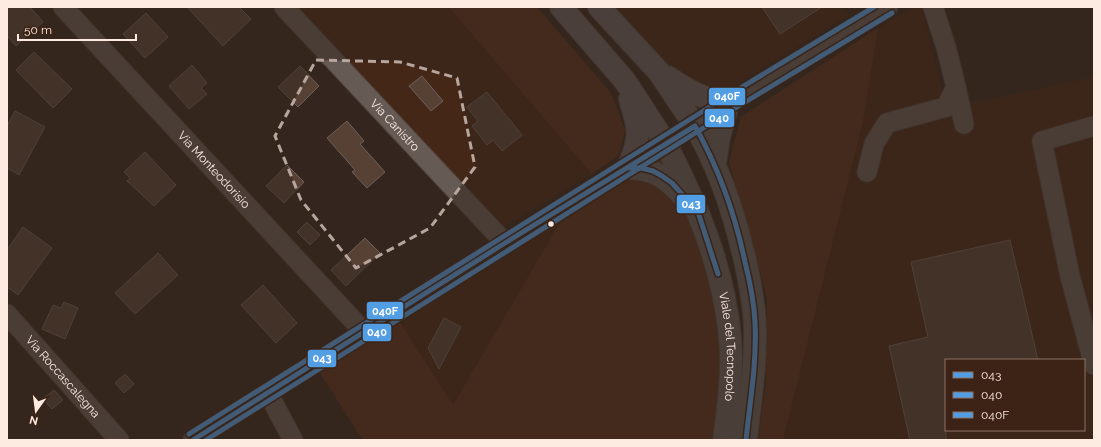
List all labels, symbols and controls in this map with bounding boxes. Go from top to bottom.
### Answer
scale bar [18,16,136,42]
text: 50 m [24,23,52,37]
line badge: 040F [708,87,746,106]
text: 040F [714,90,741,103]
street label: Via Canistro [367,96,422,154]
line badge: 040 [704,108,735,128]
text: 040 [709,112,729,125]
street label: Via Monteodorisio [175,128,253,211]
line badge: 043 [676,194,706,214]
text: 043 [681,198,701,211]
unlabelled marker [546,219,556,229]
street label: Viale del Tecnopolo [716,291,738,402]
line badge: 040F [366,301,404,320]
text: 040F [372,305,399,318]
line badge: 040 [362,323,392,342]
text: 040 [367,326,387,339]
street label: Via Roccascalegna [23,333,103,421]
line badge: 043 [307,349,337,368]
text: 043 [312,352,332,365]
legend [945,359,1085,431]
text: 043 [981,368,1001,382]
text: 040 [981,388,1002,402]
north arrow [16,391,56,431]
text: 040F [981,408,1009,422]
text: N [28,413,39,428]

